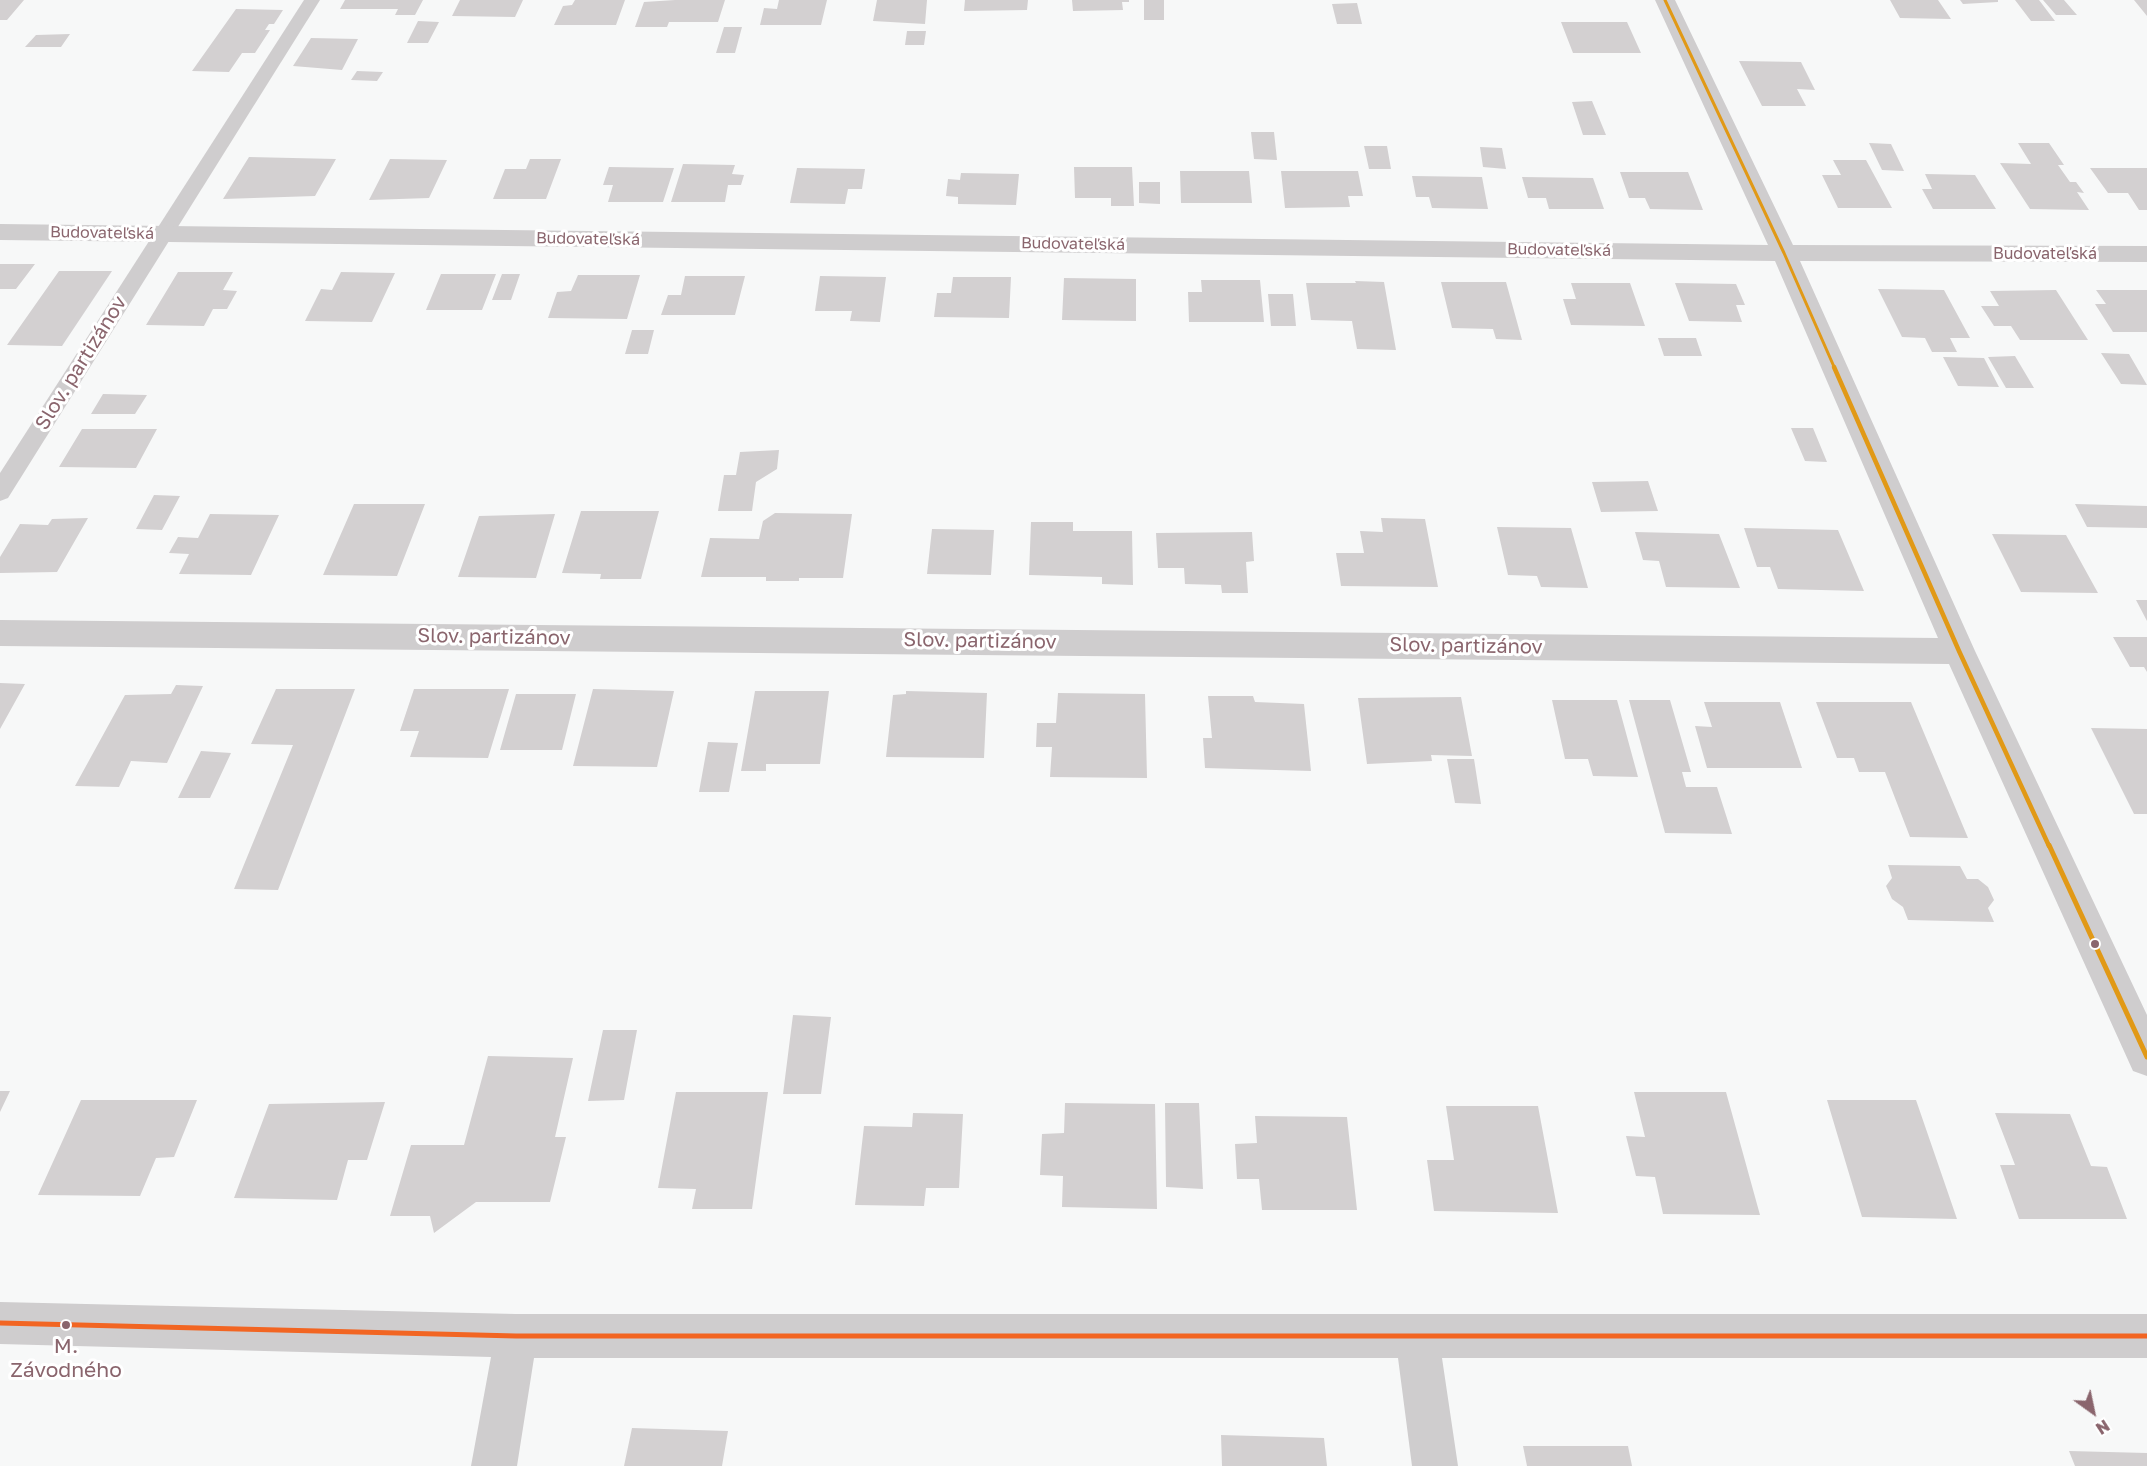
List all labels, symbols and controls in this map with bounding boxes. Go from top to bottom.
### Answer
street label: Budovateľská [50,222,154,244]
street label: Budovateľská [536,228,640,250]
street label: Budovateľská [1021,233,1125,255]
street label: Budovateľská [1507,239,1611,261]
street label: Budovateľská [1993,244,2097,264]
street label: Slov. partizánov [30,292,132,434]
street label: Slov. partizánov [417,624,571,650]
street label: Slov. partizánov [903,628,1057,654]
street label: Slov. partizánov [1389,633,1543,659]
unlabelled marker [2089,938,2101,950]
marker: M. Závodného [60,1319,72,1331]
place label: M. Závodného [10,1333,122,1383]
north arrow [2063,1382,2123,1442]
text: N [2092,1415,2113,1439]

